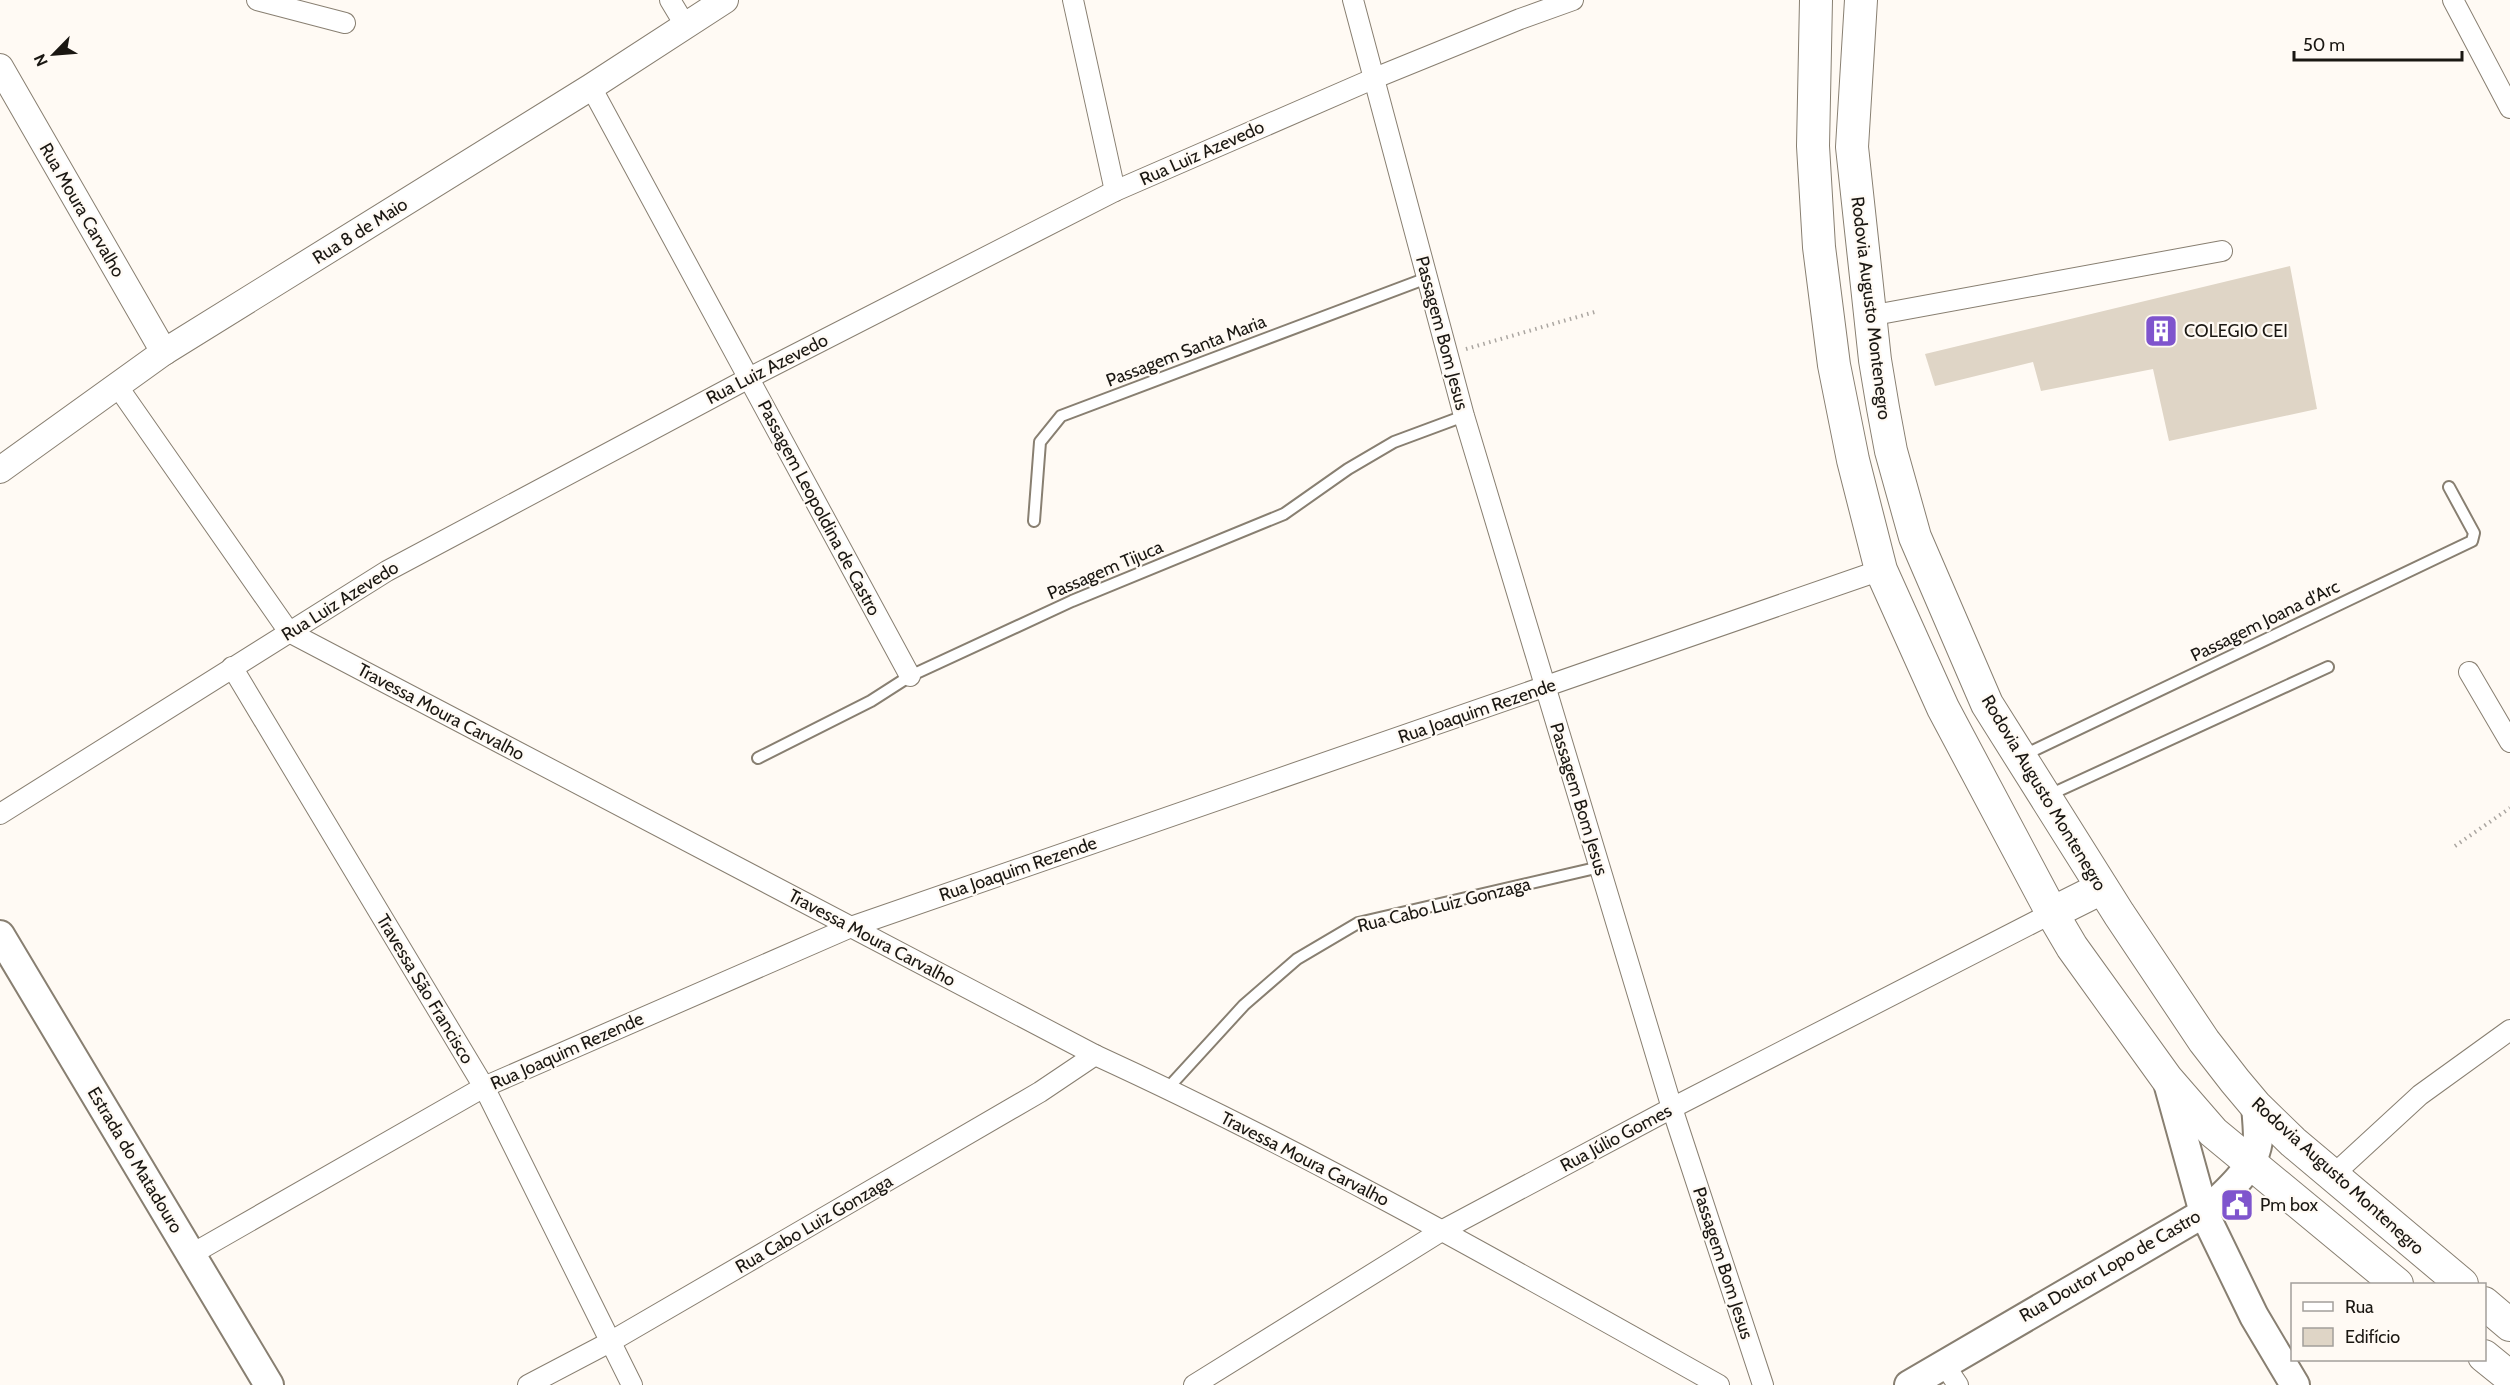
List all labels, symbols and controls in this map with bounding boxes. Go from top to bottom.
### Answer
north arrow [24,24,84,84]
scale bar [2294,24,2462,62]
text: 50 m [2303,34,2345,56]
text: N [30,51,52,69]
street label: Rua Luiz Azevedo [1136,116,1268,190]
street label: Rua Moura Carvalho [35,139,129,281]
street label: Rua 8 de Maio [308,193,412,269]
street label: Rodovia Augusto Montenegro [1846,195,1896,421]
street label: Passagem Bom Jesus [1411,254,1473,412]
street label: Passagem Santa Maria [1103,310,1269,392]
building icon: COLEGIO CEI [2143,313,2179,349]
place label: COLEGIO CEI [2184,320,2288,342]
street label: Rua Luiz Azevedo [702,329,832,409]
street label: Passagem Leopoldina de Castro [753,397,885,620]
street label: Passagem Tijuca [1044,536,1166,604]
street label: Rua Luiz Azevedo [277,556,403,646]
street label: Passagem Joana d'Arc [2187,575,2343,667]
street label: Travessa Moura Carvalho [354,659,528,765]
street label: Rua Joaquim Rezende [1395,674,1559,748]
street label: Rodovia Augusto Montenegro [1977,691,2111,895]
street label: Passagem Bom Jesus [1545,720,1613,878]
street label: Rua Joaquim Rezende [936,832,1100,906]
street label: Rua Cabo Luiz Gonzaga [1355,873,1533,937]
street label: Travessa Moura Carvalho [785,885,959,991]
street label: Travessa São Francisco [372,910,478,1068]
street label: Rua Joaquim Rezende [487,1007,647,1095]
street label: Estrada do Matadouro [83,1083,187,1237]
street label: Rodovia Augusto Montenegro [2247,1093,2429,1259]
street label: Rua Júlio Gomes [1557,1099,1675,1177]
street label: Travessa Moura Carvalho [1217,1107,1393,1211]
street label: Rua Cabo Luiz Gonzaga [732,1170,897,1278]
street label: Passagem Bom Jesus [1688,1184,1758,1342]
public building icon: Pm box [2219,1187,2255,1223]
place label: Pm box [2260,1194,2319,1216]
street label: Rua Doutor Lopo de Castro [2016,1205,2204,1327]
legend [2291,1283,2486,1361]
text: Rua [2345,1296,2374,1318]
text: Edifício [2345,1326,2400,1348]

